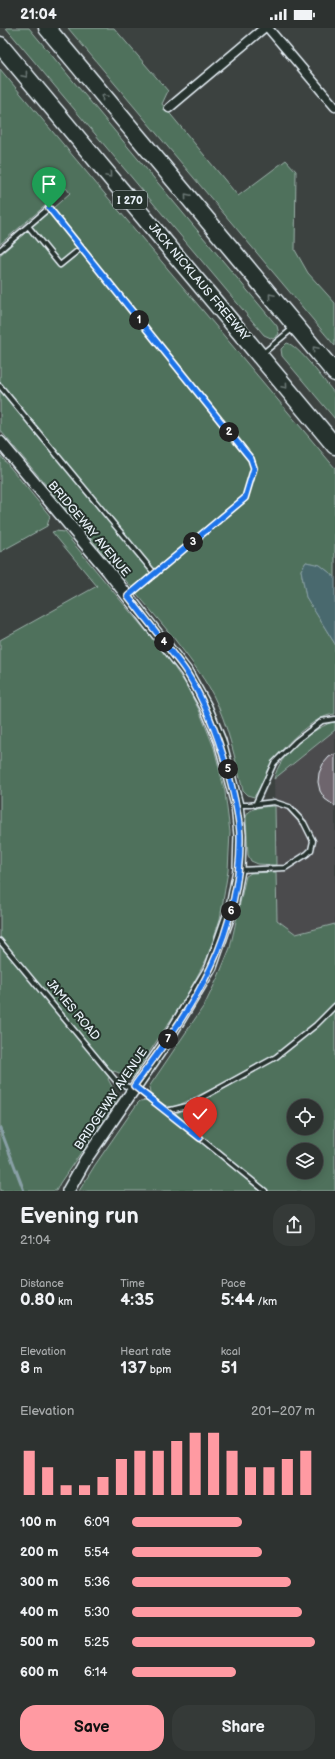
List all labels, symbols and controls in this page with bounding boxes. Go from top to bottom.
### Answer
text: 21:04 [20,5,57,24]
one-way arrow [21,70,28,78]
one-way arrow [102,94,109,101]
pin [32,167,66,208]
one-way arrow [104,170,111,177]
icon: arrive [38,173,60,195]
road number: I 270 [113,191,147,209]
one-way arrow [185,194,192,201]
street label: JACK NICKLAUS FREEWAY [145,220,253,345]
one-way arrow [268,293,275,301]
pin: 1 [129,310,149,330]
text: 1 [137,313,141,326]
one-way arrow [313,347,320,354]
one-way arrow [280,381,287,388]
pin: 2 [219,422,239,442]
text: 2 [226,425,232,438]
street label: BRIDGEWAY AVENUE [45,478,133,580]
pin: 3 [183,532,203,552]
text: 3 [190,535,196,548]
pin: 4 [154,632,174,652]
text: 4 [161,635,167,648]
pin: 5 [218,759,238,779]
text: 5 [225,762,231,775]
pin: 6 [221,901,241,921]
text: 6 [228,904,234,917]
street label: JAMES ROAD [43,976,103,1044]
pin: 7 [158,1029,178,1049]
text: 7 [165,1032,171,1045]
street label: BRIDGEWAY AVENUE [71,1045,151,1153]
pin [183,1097,217,1138]
map controls [287,1099,323,1179]
button: locate [287,1099,323,1135]
icon: check [189,1103,211,1125]
button: layers [287,1143,323,1179]
text: Evening run [20,1203,139,1230]
button: share [273,1204,315,1246]
text: 21:04 [20,1232,51,1248]
text: Distance [20,1277,64,1290]
text: Time [120,1277,145,1290]
text: Pace [221,1277,246,1290]
text: 0.80 [20,1290,55,1310]
text: 4:35 [120,1290,154,1310]
text: 5:44 [221,1290,255,1310]
text: km [55,1295,73,1308]
text: /km [255,1295,277,1308]
text: Elevation [20,1345,66,1358]
text: Heart rate [120,1345,171,1358]
text: kcal [221,1345,240,1358]
text: 8 [20,1358,30,1378]
text: 137 [120,1358,147,1378]
text: 51 [221,1358,238,1378]
text: m [30,1363,42,1376]
text: bpm [147,1363,171,1376]
text: Elevation [20,1403,74,1419]
text: 201–207 m [251,1403,315,1419]
text: 100 m [20,1514,56,1530]
text: 6:09 [84,1514,110,1530]
text: 200 m [20,1544,58,1560]
text: 5:54 [84,1544,109,1560]
text: 300 m [20,1574,58,1590]
text: 5:36 [84,1574,110,1590]
text: 400 m [20,1604,58,1620]
text: 5:30 [84,1604,110,1620]
text: 500 m [20,1634,58,1650]
text: 5:25 [84,1634,109,1650]
text: 600 m [20,1664,59,1680]
text: 6:14 [84,1664,108,1680]
button: Save [20,1705,164,1751]
button: Share [172,1705,315,1751]

